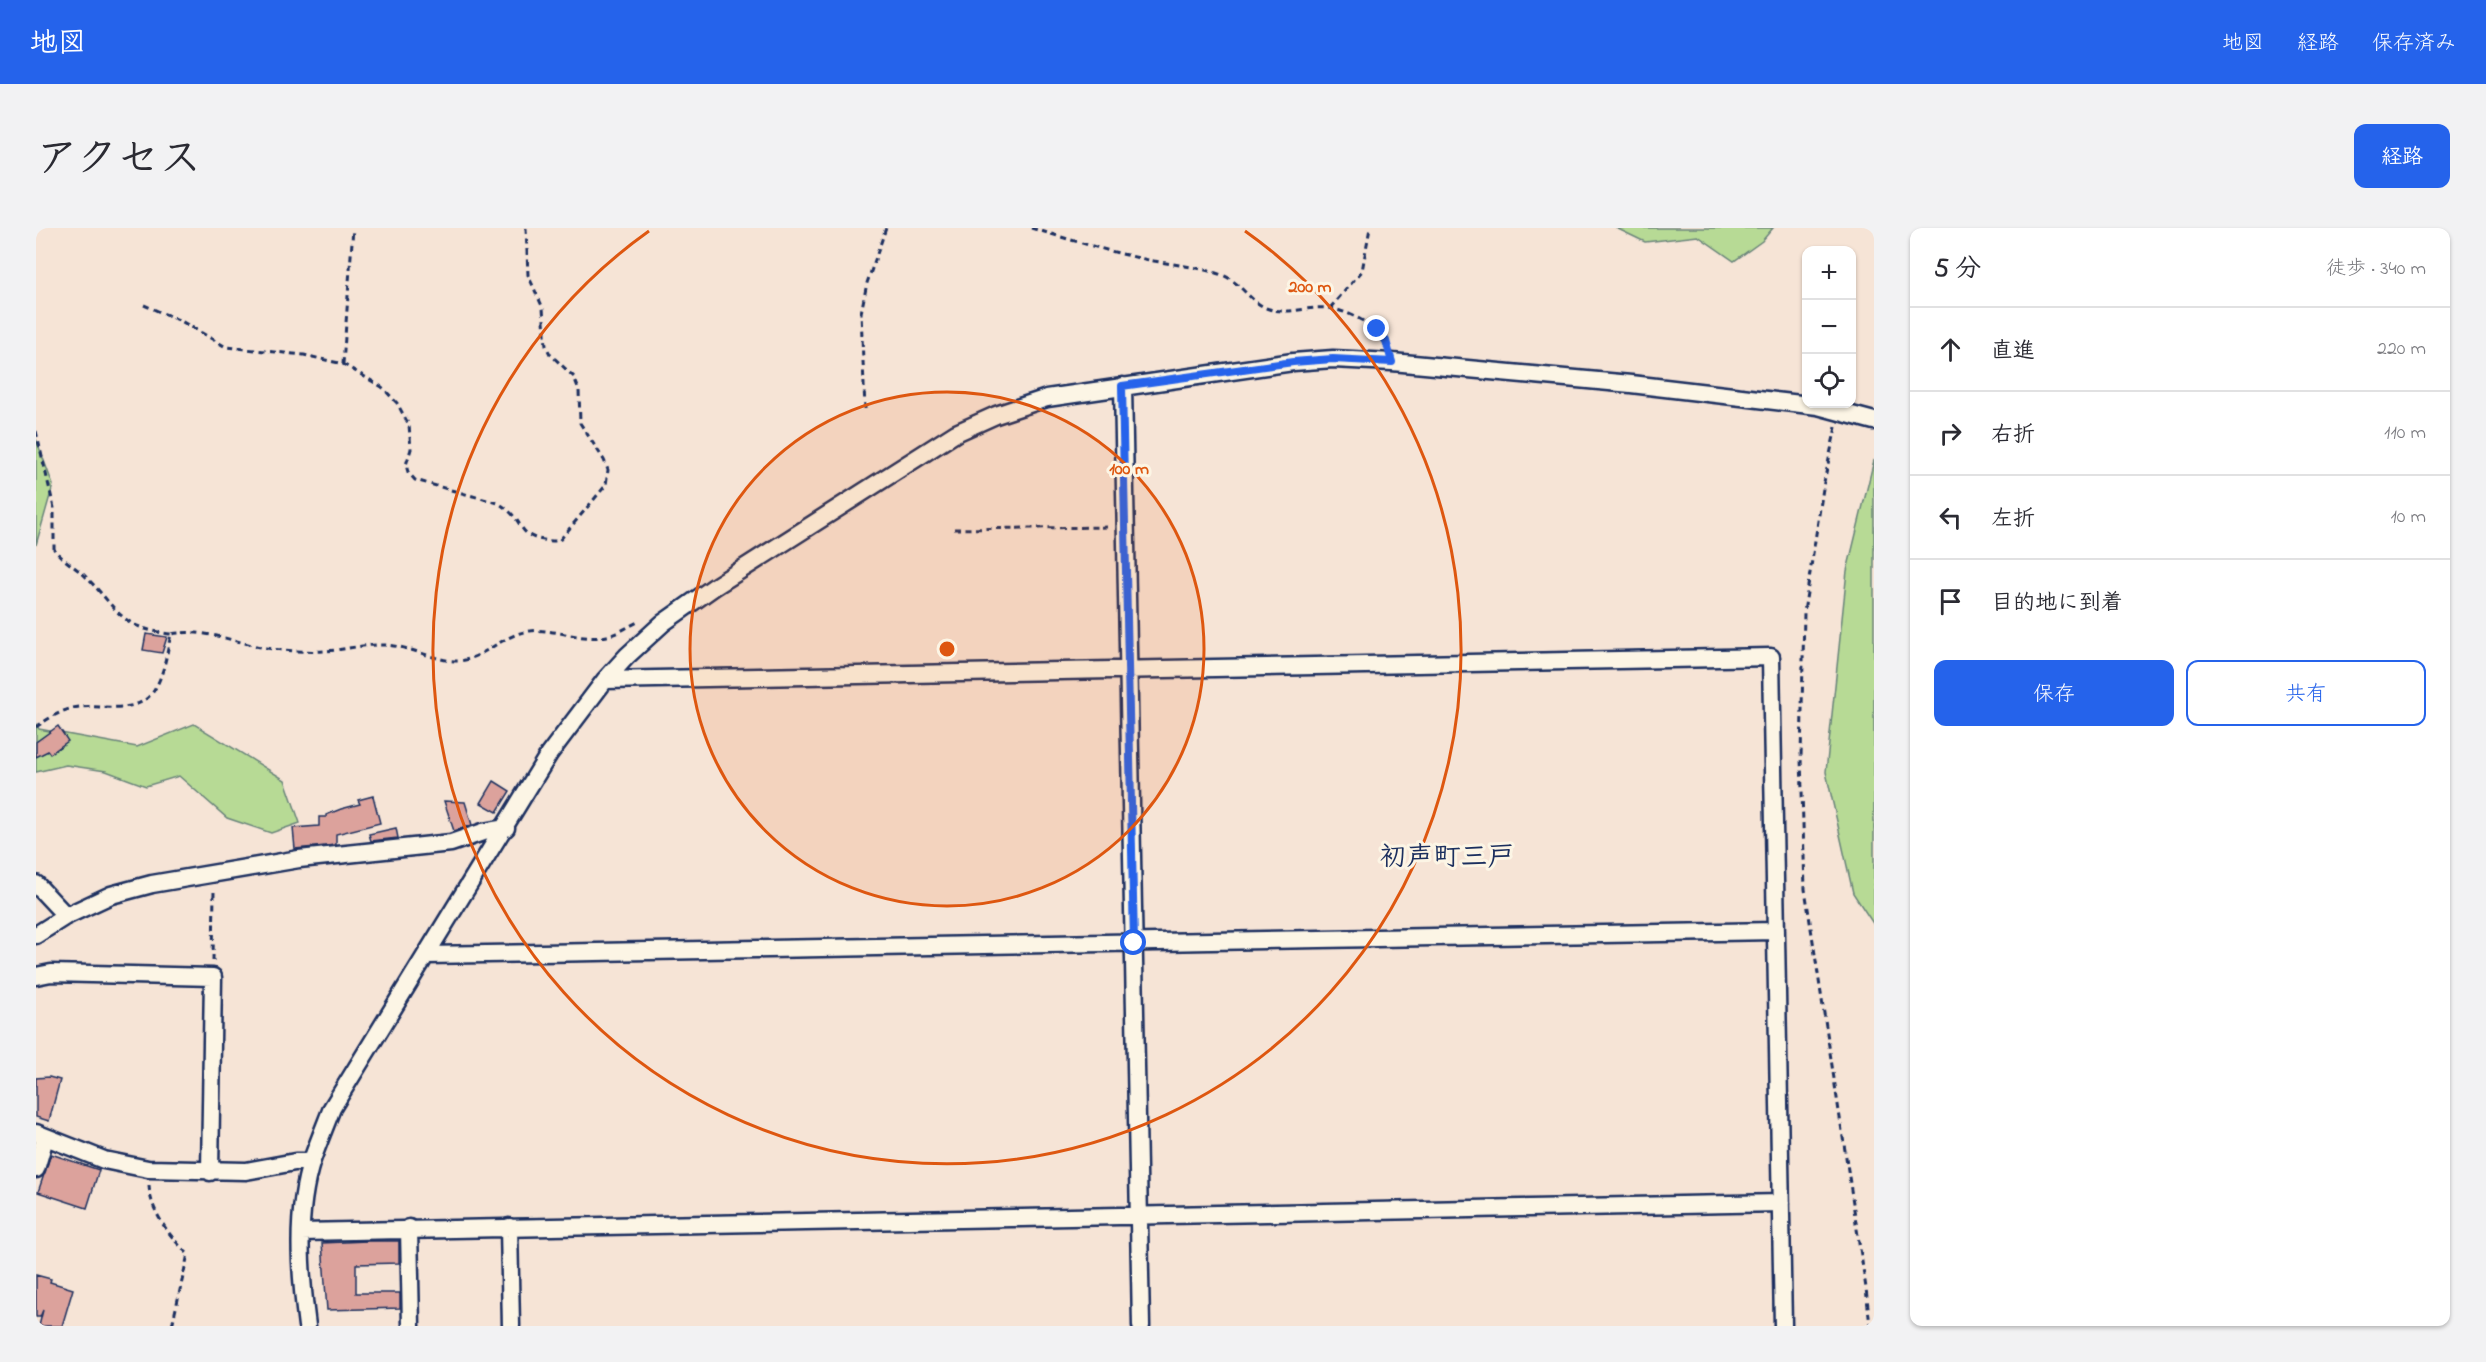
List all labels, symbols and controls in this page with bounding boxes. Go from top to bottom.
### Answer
text: 地図 [30,24,86,65]
text: 地図 [2222,29,2264,59]
text: 経路 [2297,29,2339,59]
text: 保存済み [2372,29,2456,59]
button: 経路 [2354,124,2450,188]
text: アクセス [36,130,201,191]
map controls [1802,246,1856,408]
button: + [1802,246,1856,300]
text: 5 分 [1934,251,1981,289]
text: 徒歩 · 340 m [2326,255,2426,284]
text: 200 m [1288,275,1332,301]
button: − [1802,300,1856,354]
route end [1363,315,1389,341]
icon: ahead [1934,333,1967,366]
text: 220 m [2377,335,2426,364]
text: 直進 [1991,336,2035,368]
button: locate [1802,354,1856,408]
icon: right [1934,417,1967,450]
text: 110 m [2384,419,2426,448]
text: 右折 [1991,420,2035,452]
text: 100 m [1109,457,1149,483]
icon: left [1934,501,1967,534]
text: 10 m [2390,503,2426,532]
text: 左折 [1991,504,2035,536]
icon: arrive [1934,585,1967,618]
text: 目的地に到着 [1991,588,2123,620]
centre of rings [937,639,957,659]
button: 保存 [1934,660,2174,726]
button: 共有 [2186,660,2426,726]
district label: 初声町三戸 [1380,839,1515,878]
route start [1120,929,1146,955]

